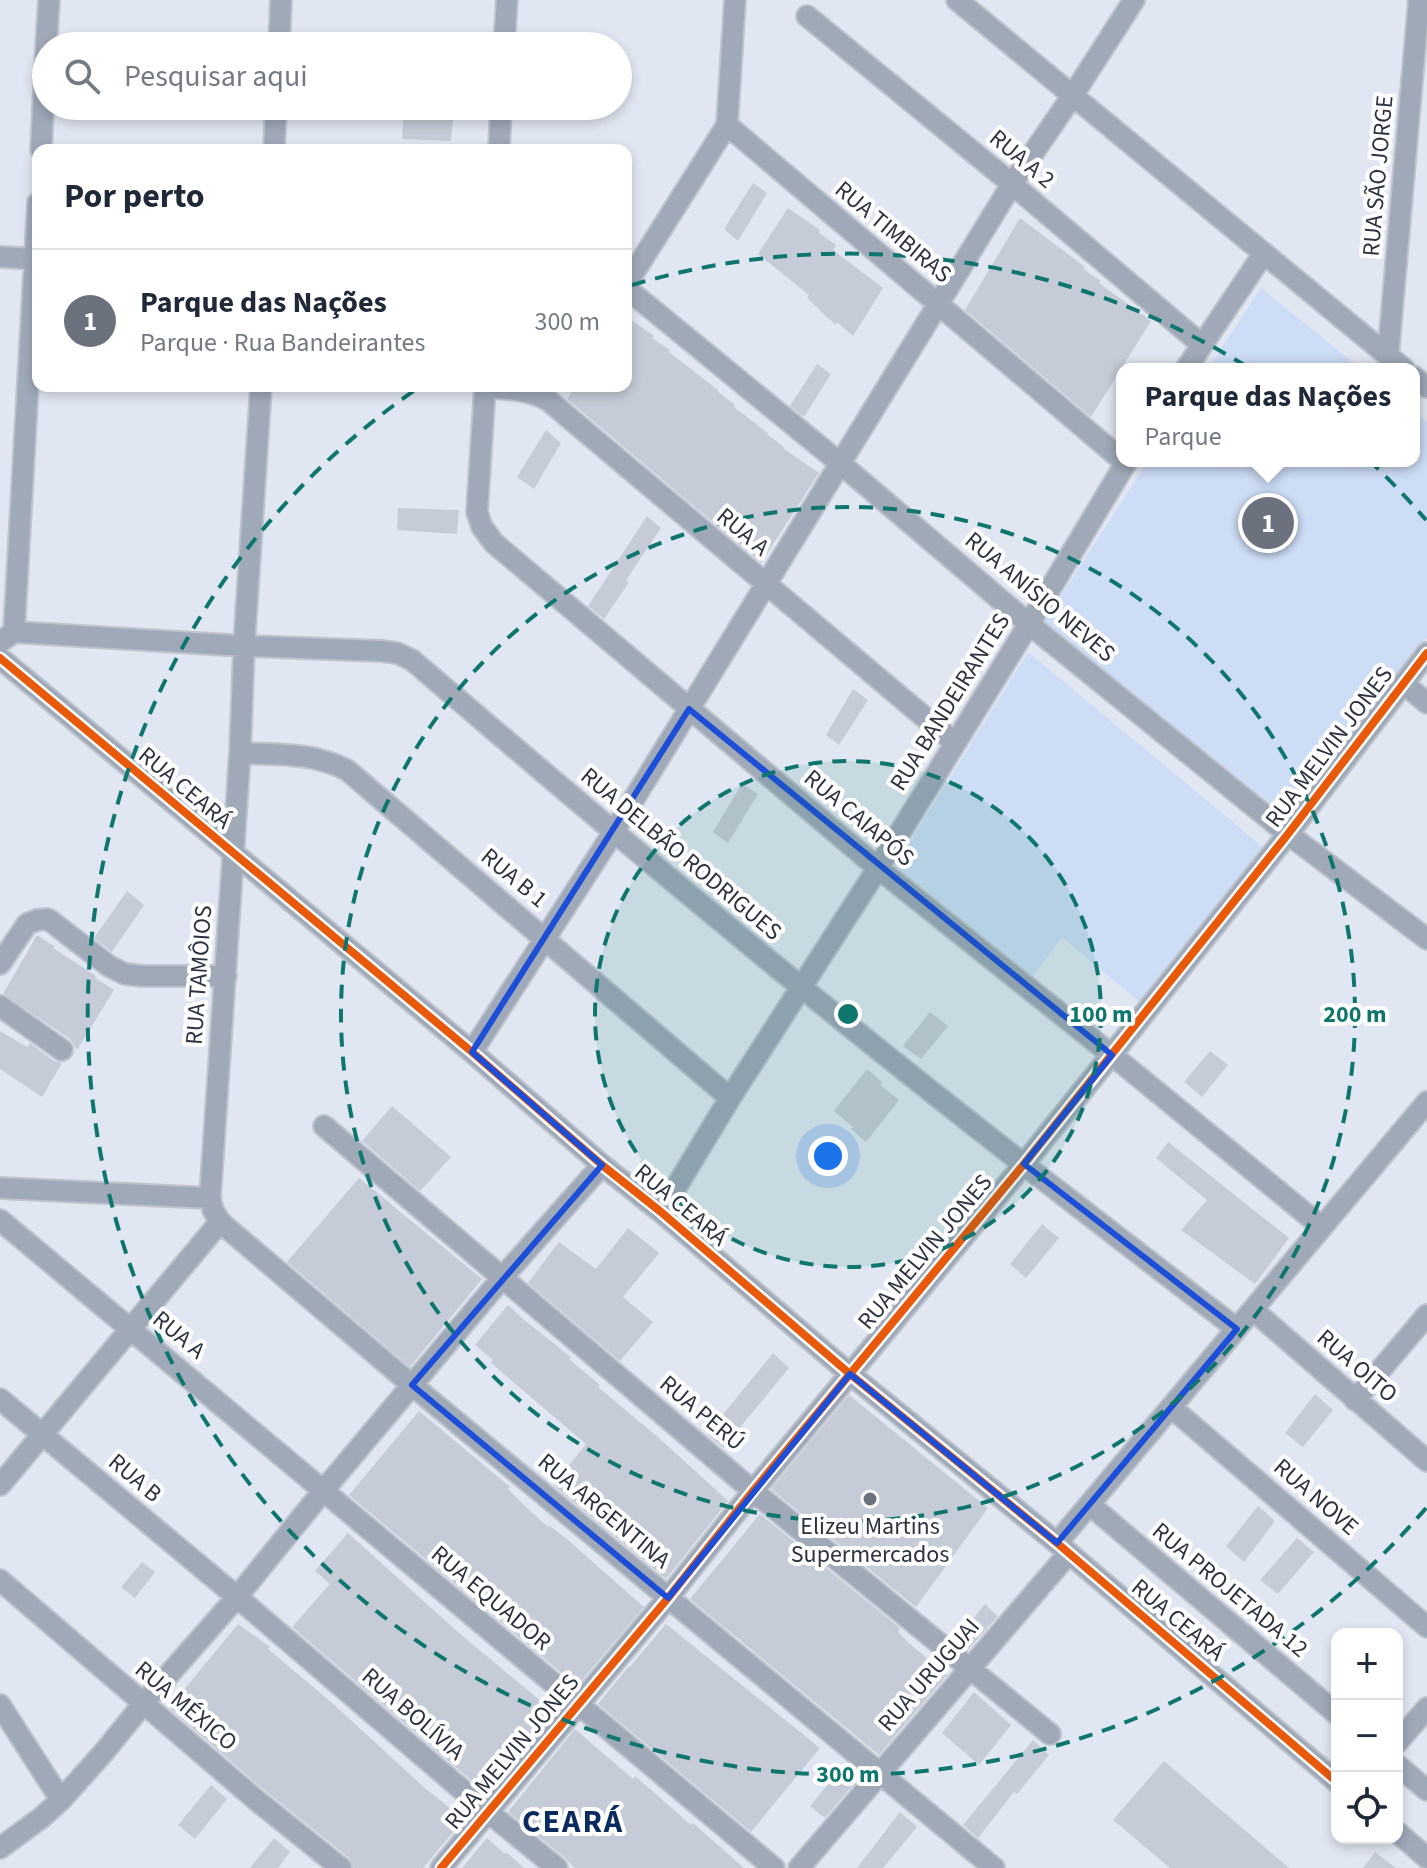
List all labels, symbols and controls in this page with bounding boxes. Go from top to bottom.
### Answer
search box [32,32,632,120]
icon: search [60,54,104,98]
text: Pesquisar aqui [124,55,308,98]
street label: RUA SÃO JORGE [1354,94,1402,258]
street label: RUA A 2 [982,121,1062,197]
text: Por perto [64,172,205,221]
street label: RUA TIMBIRAS [827,173,959,291]
text: Parque das Nações [140,281,387,324]
text: 1 [83,303,97,340]
text: 300 m [534,303,600,340]
text: Parque · Rua Bandeirantes [140,324,425,361]
popup [1116,363,1420,467]
text: Parque das Nações [1145,375,1391,418]
text: Parque [1145,418,1222,455]
pin: 1 [1242,493,1294,553]
street label: RUA A [709,499,777,565]
street label: RUA ANÍSIO NEVES [957,523,1123,671]
street label: RUA BANDEIRANTES [881,606,1019,798]
street label: RUA MELVIN JONES [1257,659,1401,835]
street label: RUA CEARÁ [131,738,239,838]
street label: RUA DELBÃO RODRIGUES [573,759,789,949]
street label: RUA CAIAPÓS [796,761,922,875]
street label: RUA B 1 [473,840,555,916]
street label: RUA TAMÔIOS [177,904,221,1046]
text: 100 m [1069,997,1133,1032]
text: 200 m [1323,997,1387,1032]
centre of rings [834,1000,862,1028]
your location [808,1136,848,1176]
street label: RUA CEARÁ [627,1155,735,1255]
street label: RUA MELVIN JONES [849,1166,1001,1338]
street label: RUA A [145,1302,213,1368]
street label: RUA OITO [1309,1321,1405,1411]
street label: RUA PERÚ [652,1367,752,1459]
street label: RUA B [101,1445,169,1511]
street label: RUA ARGENTINA [530,1445,678,1577]
street label: RUA NOVE [1266,1450,1366,1544]
marker: Elizeu Martins Supermercados [861,1490,879,1508]
place label: Elizeu Martins Supermercados [791,1509,949,1572]
street label: RUA PROJETADA 12 [1144,1514,1316,1666]
street label: RUA EQUADOR [423,1537,559,1659]
street label: RUA CEARÁ [1124,1570,1232,1670]
street label: RUA URUGUAI [870,1611,988,1739]
map controls [1331,1628,1403,1844]
button: + [1331,1628,1403,1700]
street label: RUA MÉXICO [127,1653,245,1759]
street label: RUA BOLÍVIA [354,1659,472,1769]
street label: RUA MELVIN JONES [436,1666,588,1838]
button: − [1331,1700,1403,1772]
text: 300 m [816,1757,880,1792]
button: locate [1331,1772,1403,1844]
district label: CEARÁ [522,1799,624,1845]

